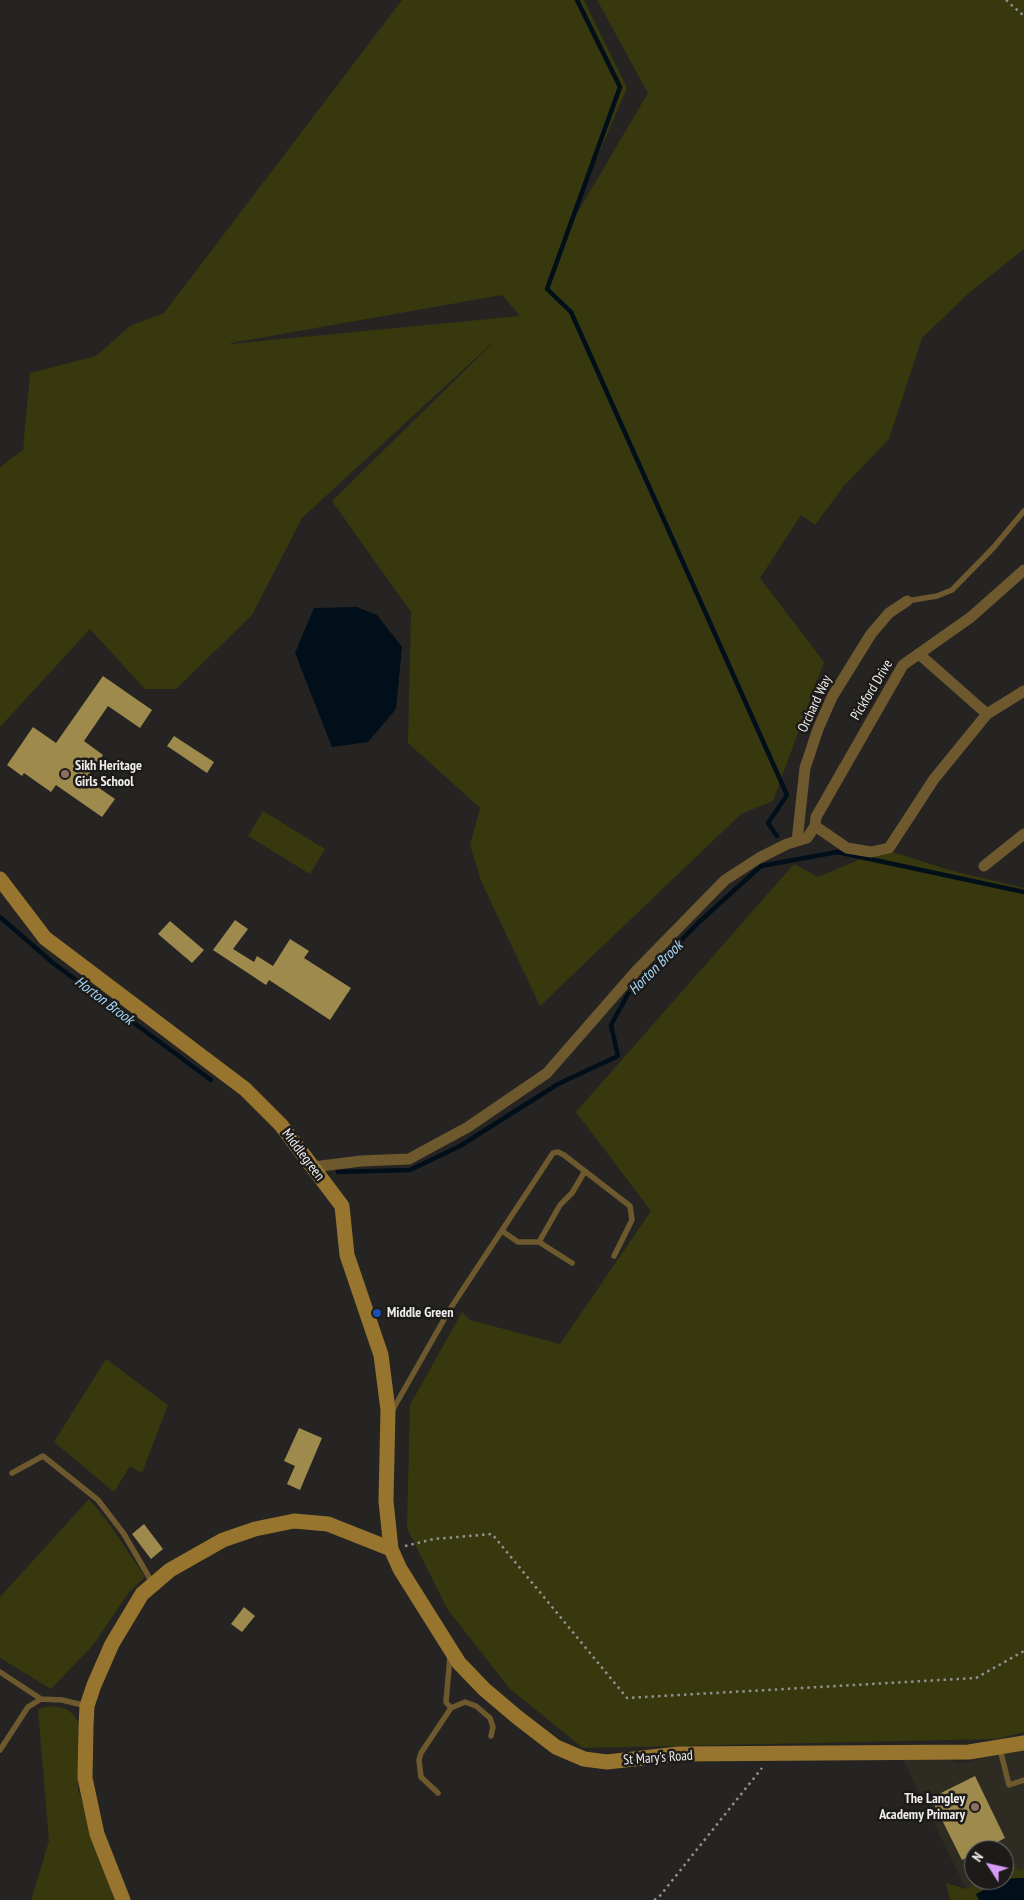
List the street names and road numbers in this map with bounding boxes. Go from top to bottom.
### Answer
street label: Pickford Drive [847,657,897,723]
street label: Orchard Way [795,673,835,735]
street label: Middlegreen [278,1126,328,1184]
street label: St Mary's Road [623,1747,693,1769]

